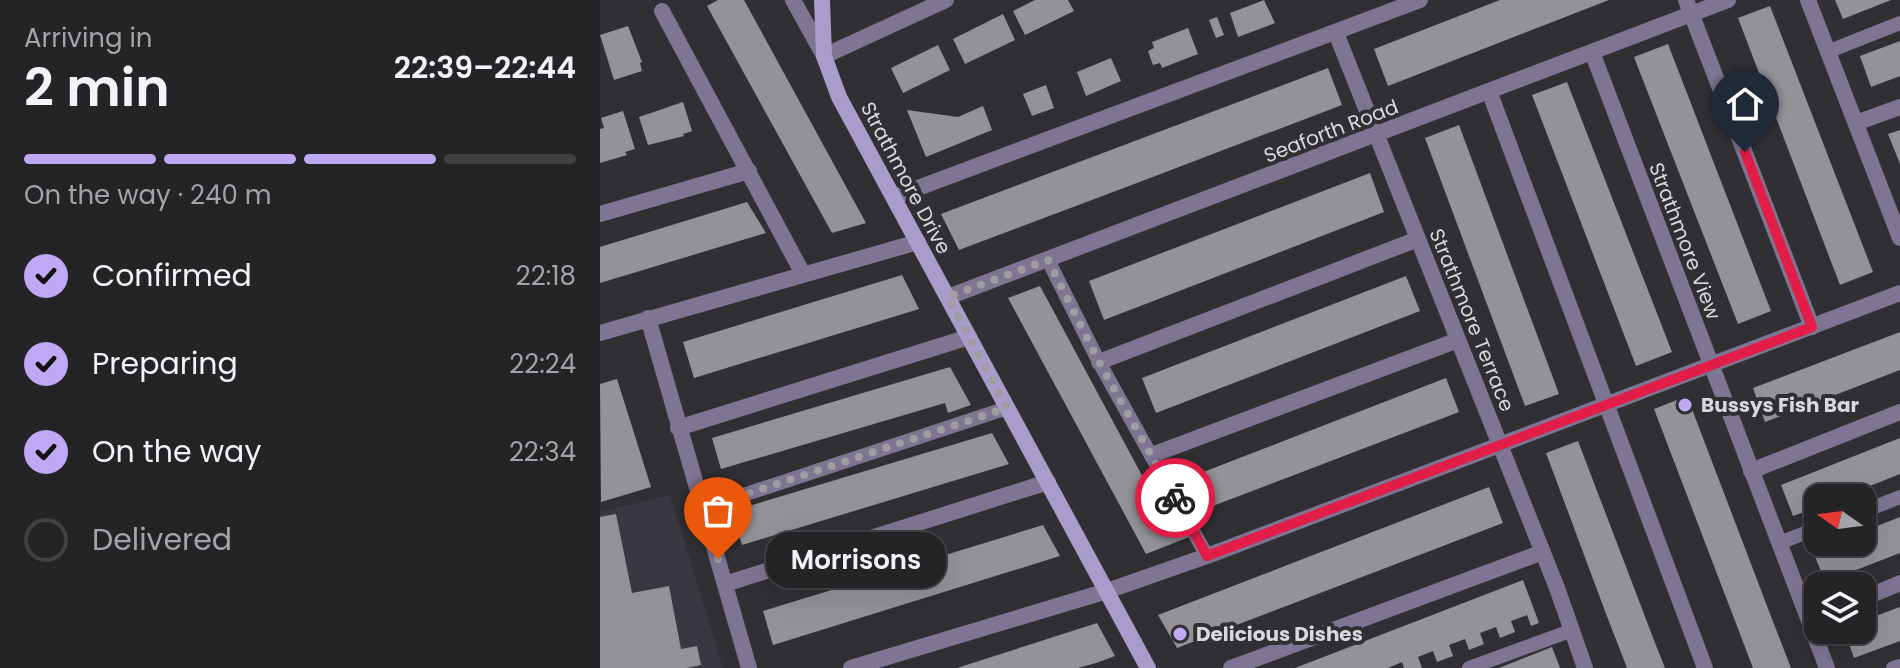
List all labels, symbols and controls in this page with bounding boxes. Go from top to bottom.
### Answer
text: Arriving in [24,20,153,56]
text: 22:39–22:44 [394,46,576,89]
text: 2 min [24,51,170,124]
pin [1711,70,1779,152]
icon: home [1723,82,1767,126]
street label: Seaforth Road [1260,92,1402,170]
street label: Strathmore Drive [854,97,958,259]
street label: Strathmore View [1642,159,1728,324]
text: On the way · 240 m [24,177,271,213]
street label: Strathmore Terrace [1423,224,1521,416]
icon: check [24,254,68,298]
text: Confirmed [92,254,252,297]
text: 22:18 [516,258,576,294]
icon: check [24,342,68,386]
text: Preparing [92,342,238,385]
text: 22:24 [509,346,576,382]
place label: Bussys Fish Bar [1701,391,1859,419]
marker: Bussys Fish Bar [1676,396,1694,414]
icon: check [24,430,68,474]
text: On the way [92,430,261,473]
text: 22:34 [509,434,576,470]
courier [1135,458,1215,538]
icon: bike [1153,476,1197,520]
pin [684,477,752,559]
north arrow [1804,484,1876,556]
map controls [1804,484,1876,644]
icon: bag [696,489,740,533]
text: Delivered [92,518,232,561]
callout: Morrisons [766,531,946,587]
text: Morrisons [791,542,921,578]
button: layers [1804,572,1876,644]
place label: Delicious Dishes [1196,620,1363,648]
marker: Delicious Dishes [1171,625,1189,643]

